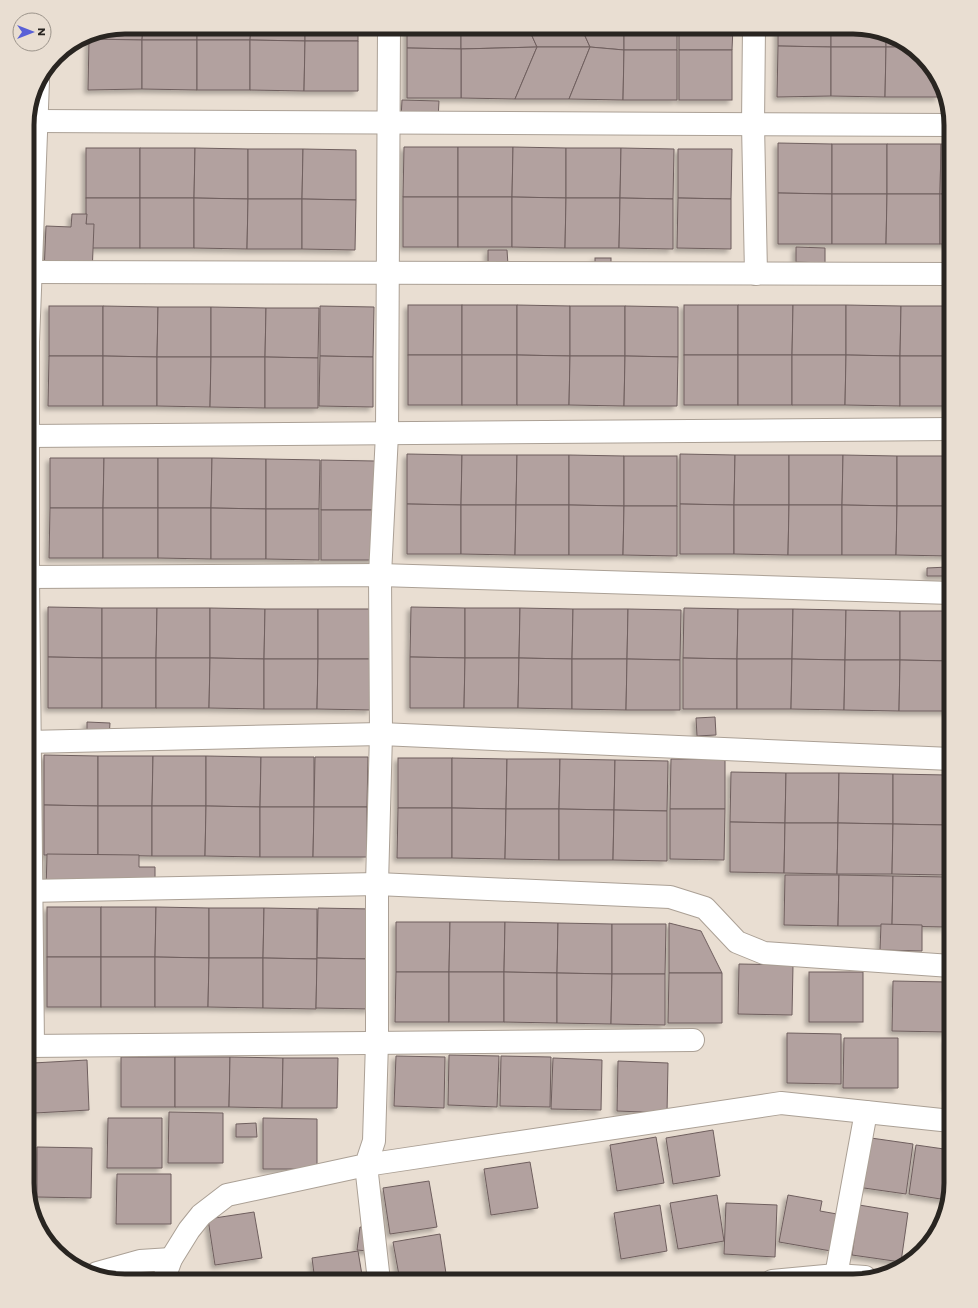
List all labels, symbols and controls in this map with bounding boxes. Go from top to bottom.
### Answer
north arrow [12,12,52,52]
text: N [34,28,50,36]

